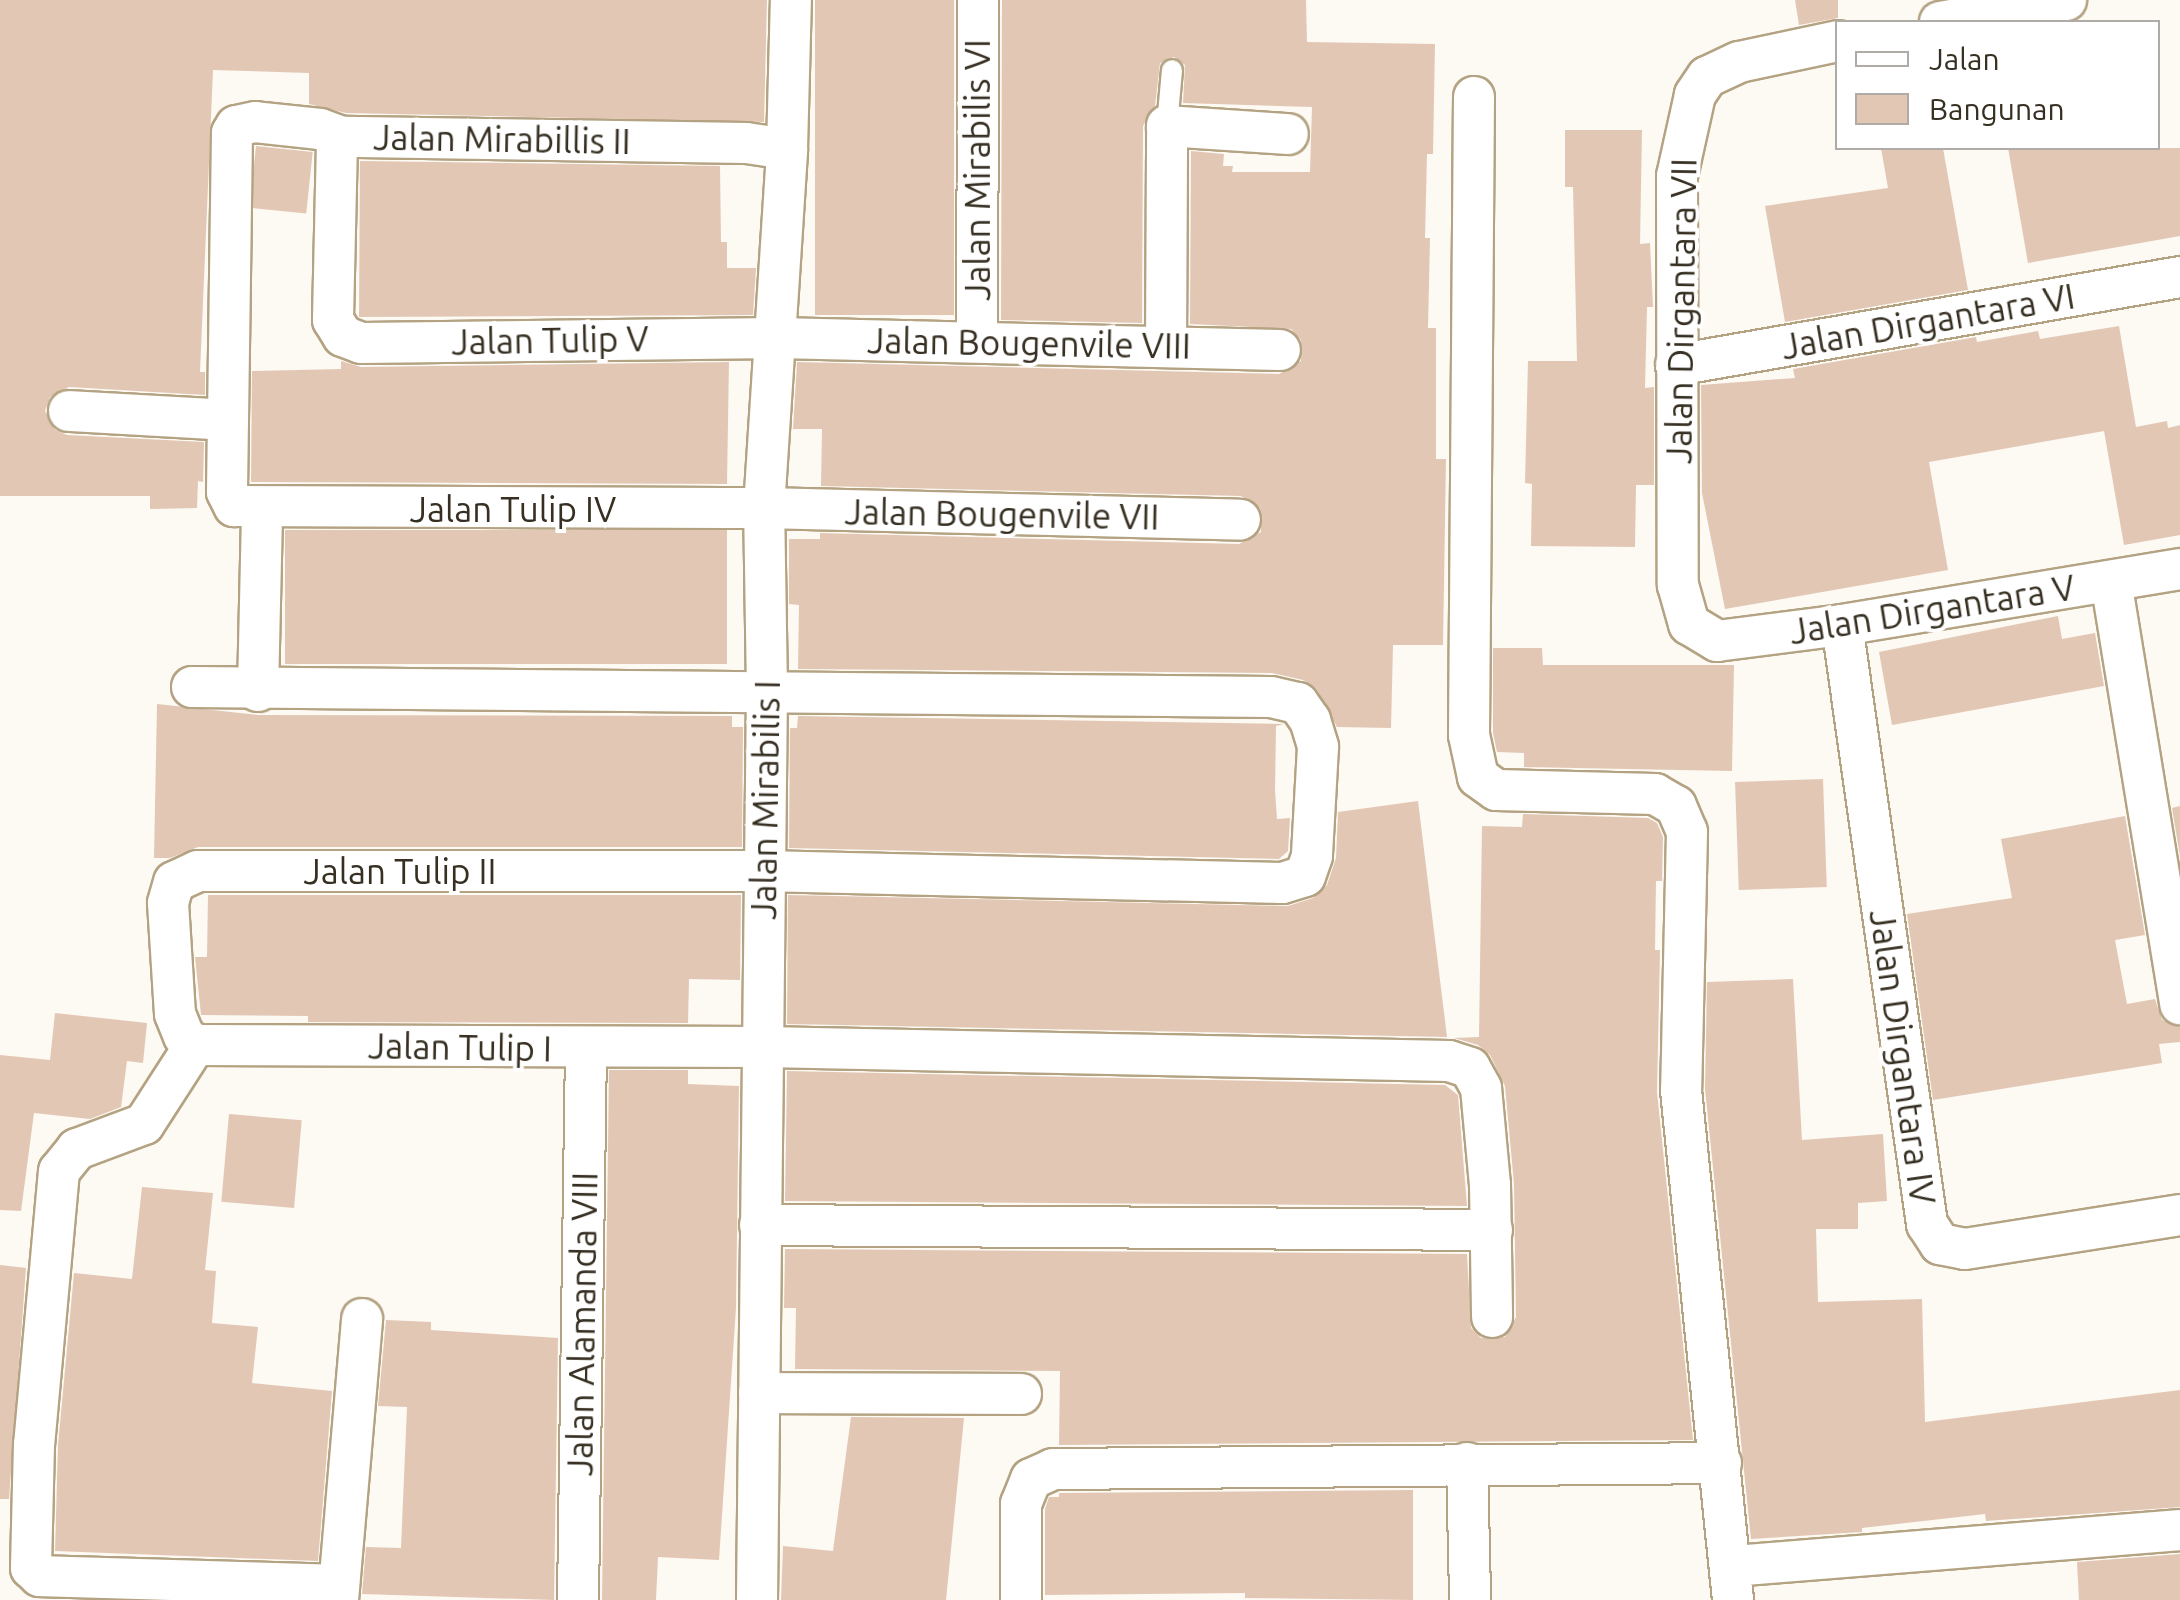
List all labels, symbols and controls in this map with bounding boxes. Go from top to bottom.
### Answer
legend [1835,20,2160,150]
street label: Jalan Mirabilis VI [956,39,998,301]
text: Jalan [1929,42,2000,76]
text: Bangunan [1929,92,2065,126]
street label: Jalan Mirabillis II [373,116,631,162]
street label: Jalan Dirgantara VII [1657,158,1705,464]
street label: Jalan Dirgantara VI [1778,275,2078,367]
street label: Jalan Tulip V [451,317,649,363]
street label: Jalan Bougenvile VIII [867,319,1191,367]
street label: Jalan Tulip IV [410,488,616,530]
street label: Jalan Bougenvile VII [844,490,1160,538]
street label: Jalan Dirgantara V [1786,566,2078,652]
street label: Jalan Mirabilis I [742,680,788,920]
street label: Jalan Tulip II [304,850,496,892]
street label: Jalan Dirgantara IV [1862,907,1944,1207]
street label: Jalan Tulip I [368,1024,552,1070]
street label: Jalan Alamanda VIII [558,1172,606,1476]

